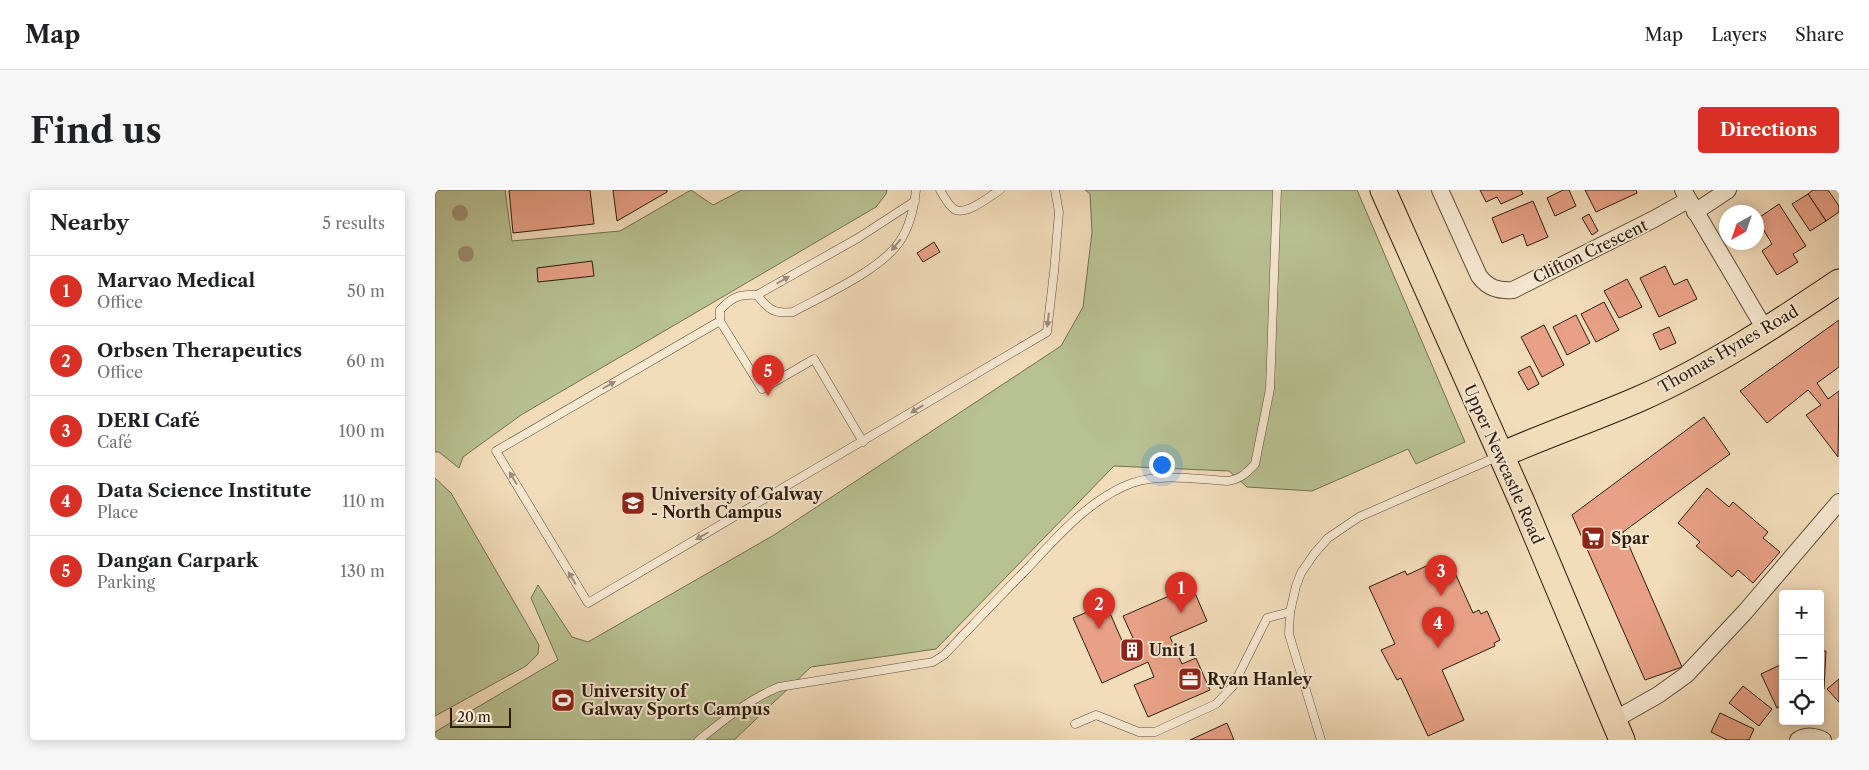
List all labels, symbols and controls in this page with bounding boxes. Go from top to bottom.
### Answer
text: Map [25,20,80,49]
text: Map [1645,24,1683,46]
text: Layers [1711,24,1767,46]
text: Share [1795,24,1844,46]
button: Directions [1698,107,1839,153]
text: Find us [30,109,162,152]
north arrow [1719,205,1764,250]
text: Nearby [50,210,129,235]
text: 5 results [322,213,385,233]
street label: Clifton Crescent [1529,214,1651,287]
one-way arrow [890,238,901,251]
text: Marvao Medical [97,269,255,292]
one-way arrow [776,276,791,284]
text: 1 [62,281,70,301]
text: 50 m [347,281,385,301]
text: Office [97,292,143,312]
street label: Thomas Hynes Road [1654,301,1802,397]
one-way arrow [1044,313,1052,329]
text: Orbsen Therapeutics [97,339,302,362]
text: 2 [61,351,71,371]
text: 60 m [346,351,385,371]
pin: 5 [752,355,784,396]
text: Office [97,362,143,382]
one-way arrow [603,381,616,390]
street label: Upper Newcastle Road [1460,381,1548,547]
one-way arrow [911,405,924,414]
text: DERI Café [97,409,200,432]
text: 3 [61,421,71,441]
text: 100 m [339,421,385,441]
text: Café [97,432,132,452]
your location [1149,452,1175,478]
one-way arrow [508,471,517,484]
text: Data Science Institute [97,479,311,502]
place label: University of Galway - North Campus [651,484,824,522]
school or university icon: University of Galway - North Campus [620,490,646,516]
text: 4 [61,491,71,511]
text: 110 m [342,491,385,511]
text: Place [97,502,138,522]
supermarket icon: Spar [1580,525,1606,551]
place label: Spar [1611,528,1649,548]
one-way arrow [696,532,709,541]
text: Dangan Carpark [97,549,258,572]
pin: 3 [1425,555,1457,596]
text: 5 [62,561,70,581]
text: 130 m [340,561,385,581]
one-way arrow [568,571,577,584]
text: Parking [97,572,155,592]
pin: 1 [1165,572,1197,613]
pin: 2 [1083,588,1115,629]
map controls [1779,590,1824,725]
button: + [1779,590,1824,635]
pin: 4 [1422,607,1454,648]
button: − [1779,635,1824,680]
building icon: Unit 1 [1119,637,1145,663]
place label: Unit 1 [1149,640,1197,660]
office icon: Ryan Hanley [1177,666,1203,692]
place label: Ryan Hanley [1207,669,1313,689]
button: locate [1779,680,1824,725]
place label: University of Galway Sports Campus [581,681,770,719]
sports icon: University of Galway Sports Campus [550,687,576,713]
scale bar [450,705,511,728]
text: 20 m [457,708,491,726]

